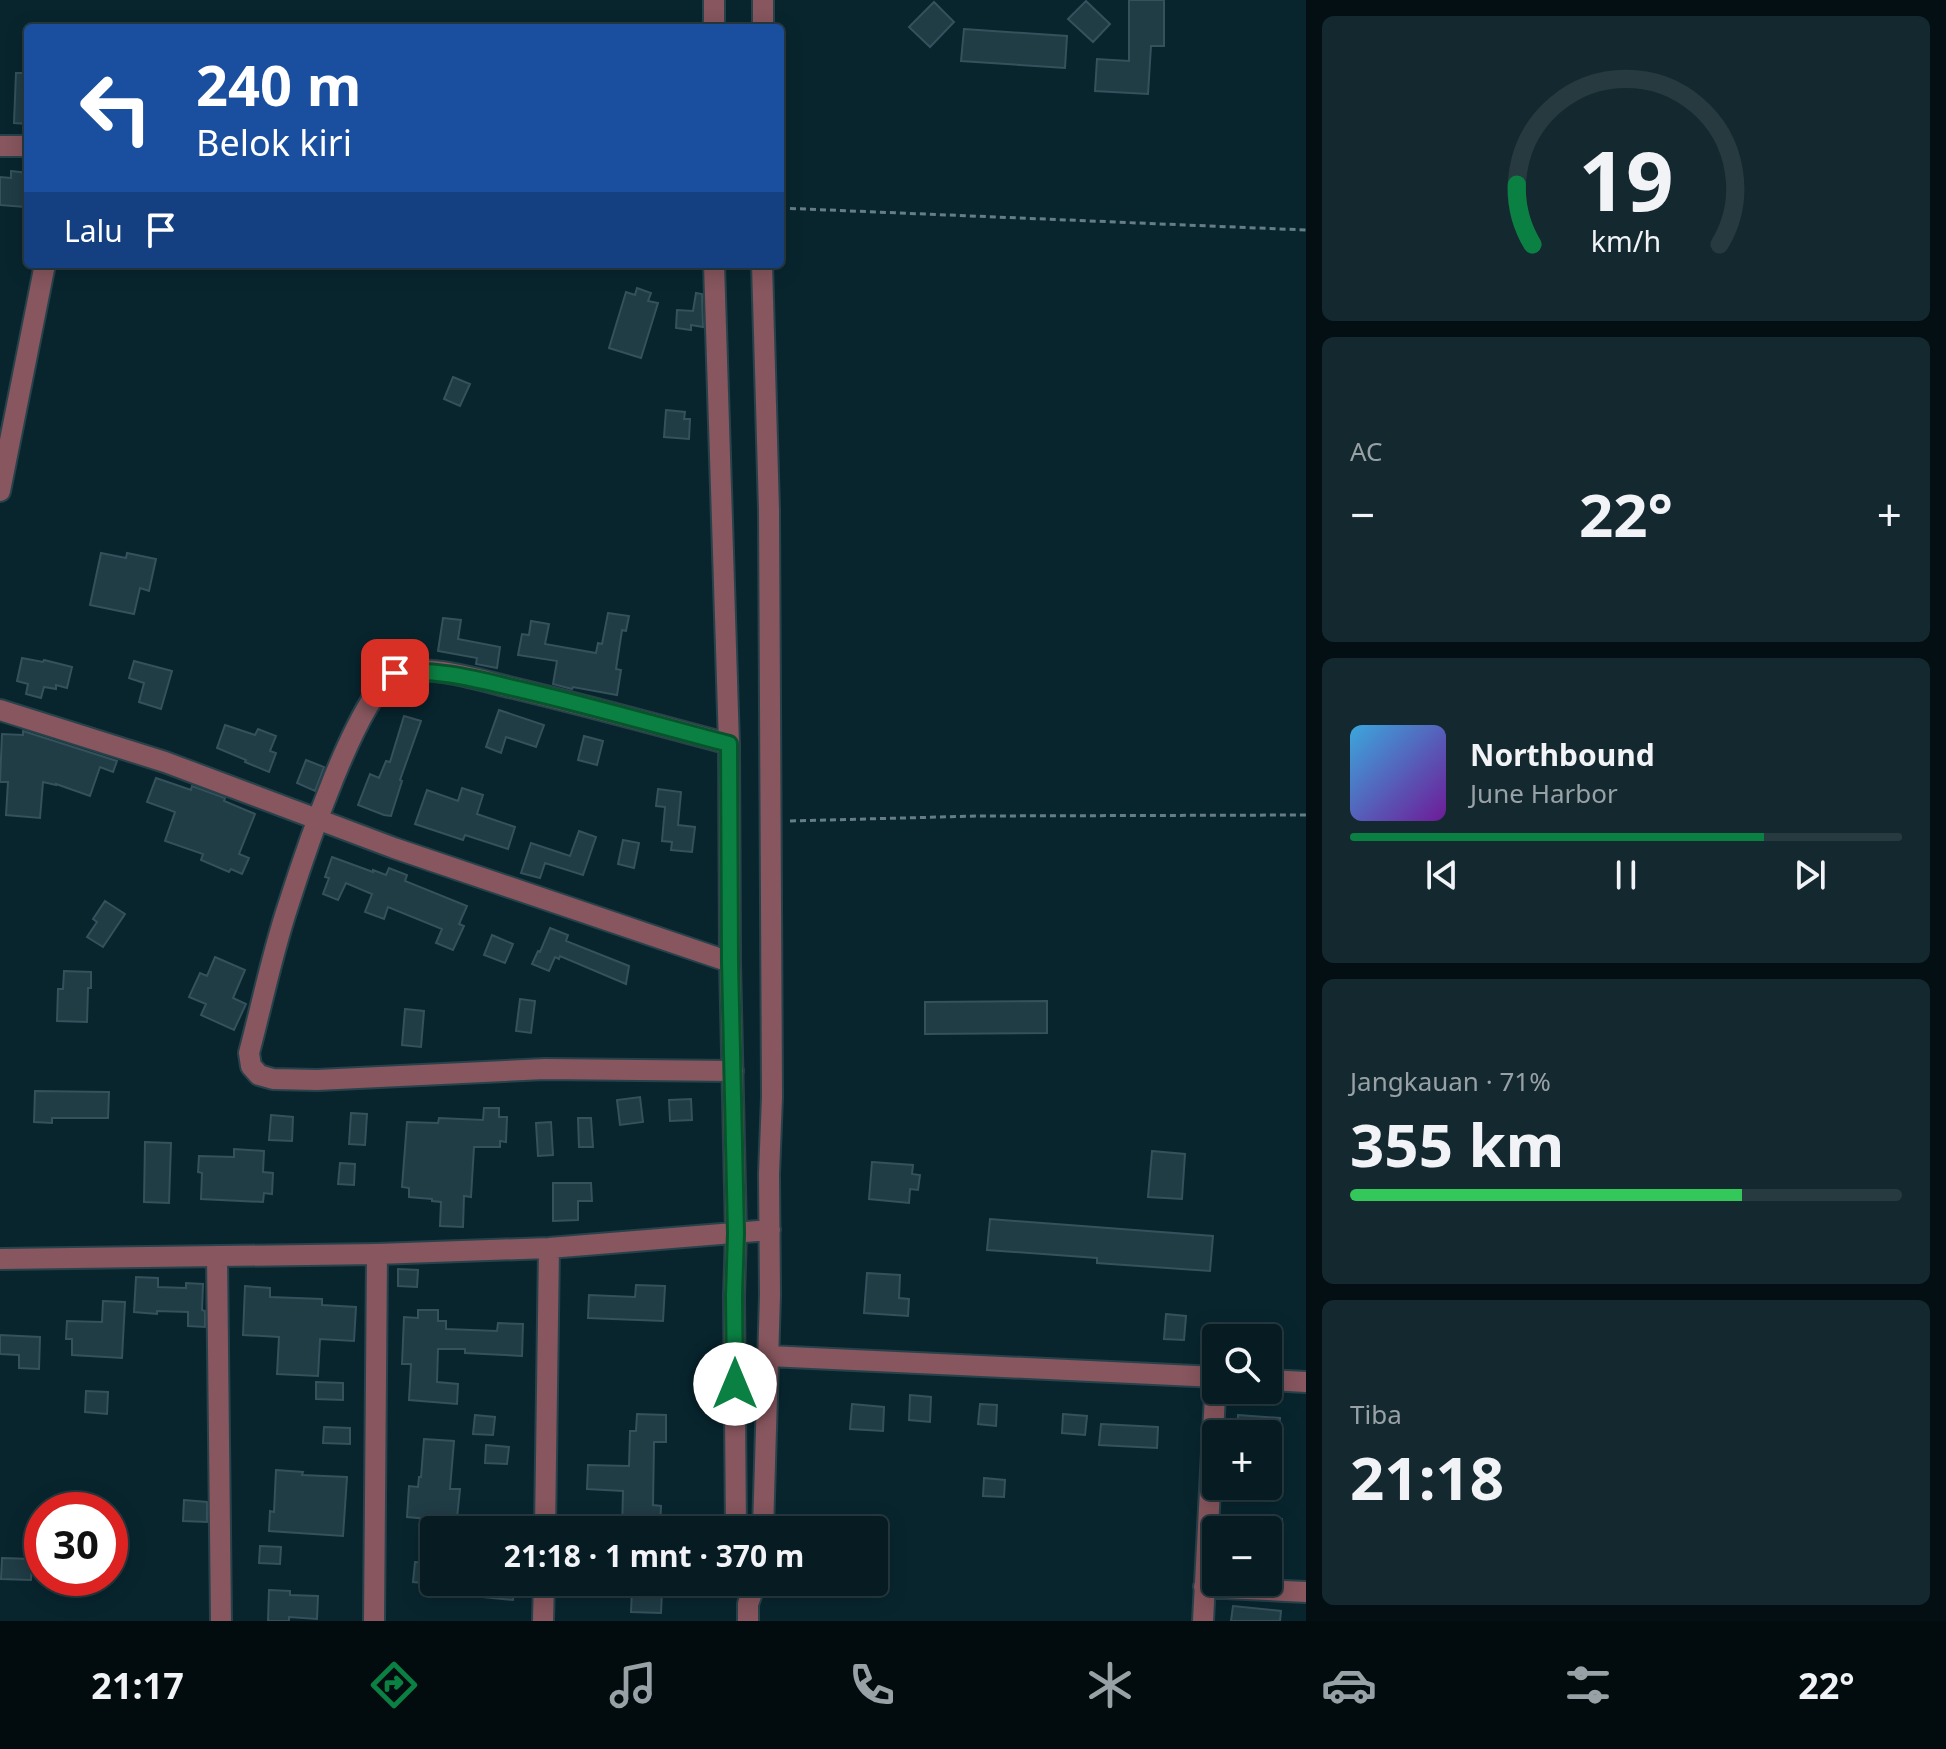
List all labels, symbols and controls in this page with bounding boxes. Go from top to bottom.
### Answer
text: 240 m [196,46,361,122]
icon: left [64,56,168,160]
text: Belok kiri [196,118,352,167]
text: 19 [1578,121,1674,234]
icon: arrive [139,208,183,252]
text: Lalu [64,210,123,251]
text: km/h [1591,221,1661,260]
text: AC [1350,433,1383,469]
text: 22° [1579,473,1673,555]
text: − [1350,484,1375,544]
text: + [1877,484,1902,544]
pin [361,639,429,707]
icon: arrive [373,651,417,695]
text: Northbound [1470,734,1655,775]
text: June Harbor [1470,775,1618,811]
icon: previous [1420,853,1464,897]
icon: pause [1604,853,1648,897]
icon: next [1788,853,1832,897]
text: Jangkauan · 71% [1350,1063,1551,1099]
text: 355 km [1350,1103,1564,1185]
map controls [1202,1324,1282,1596]
button: search [1202,1324,1282,1404]
position arrow [693,1342,777,1426]
text: Tiba [1350,1396,1402,1432]
button: + [1202,1420,1282,1500]
text: 21:18 [1350,1436,1504,1518]
speed limit sign: 30 [24,1492,128,1596]
button: − [1202,1516,1282,1596]
text: 21:18 · 1 mnt · 370 m [504,1535,804,1576]
icon: directions [366,1657,422,1713]
icon: music [605,1657,661,1713]
icon: phone [844,1657,900,1713]
icon: climate [1082,1657,1138,1713]
icon: car [1321,1657,1377,1713]
icon: filters [1560,1657,1616,1713]
text: 21:17 [91,1661,184,1710]
text: 22° [1798,1661,1855,1710]

